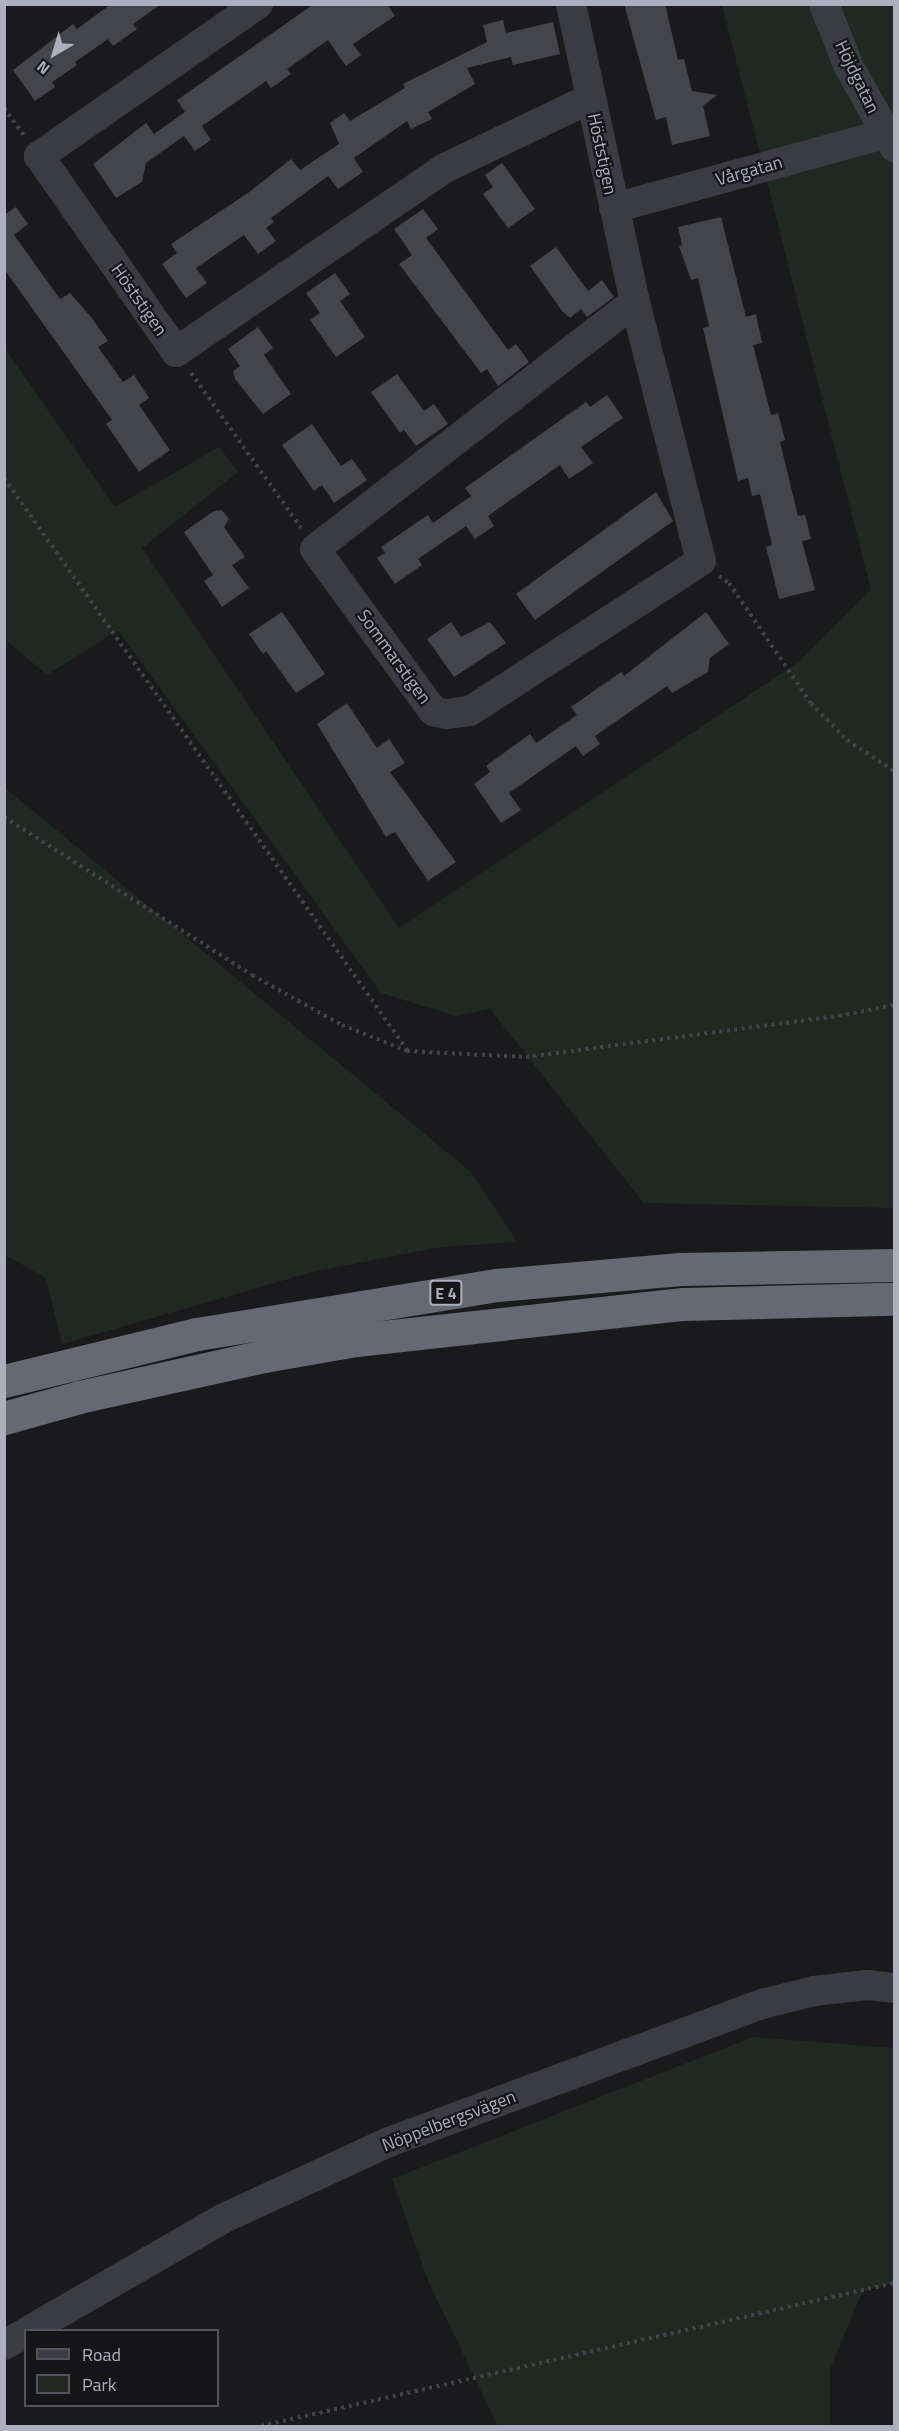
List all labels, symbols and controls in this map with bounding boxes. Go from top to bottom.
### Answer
north arrow [24,24,84,84]
street label: Höjdgatan [830,37,884,117]
text: N [31,55,55,81]
street label: Höststigen [583,111,621,197]
street label: Vårgatan [713,151,785,191]
street label: Höststigen [106,260,172,340]
street label: Sommarstigen [353,606,435,708]
road number: E 4 [428,1280,464,1306]
street label: Nöppelbergsvägen [379,2086,519,2156]
legend [24,2329,219,2407]
text: Road [82,2341,121,2368]
text: Park [82,2371,116,2398]

